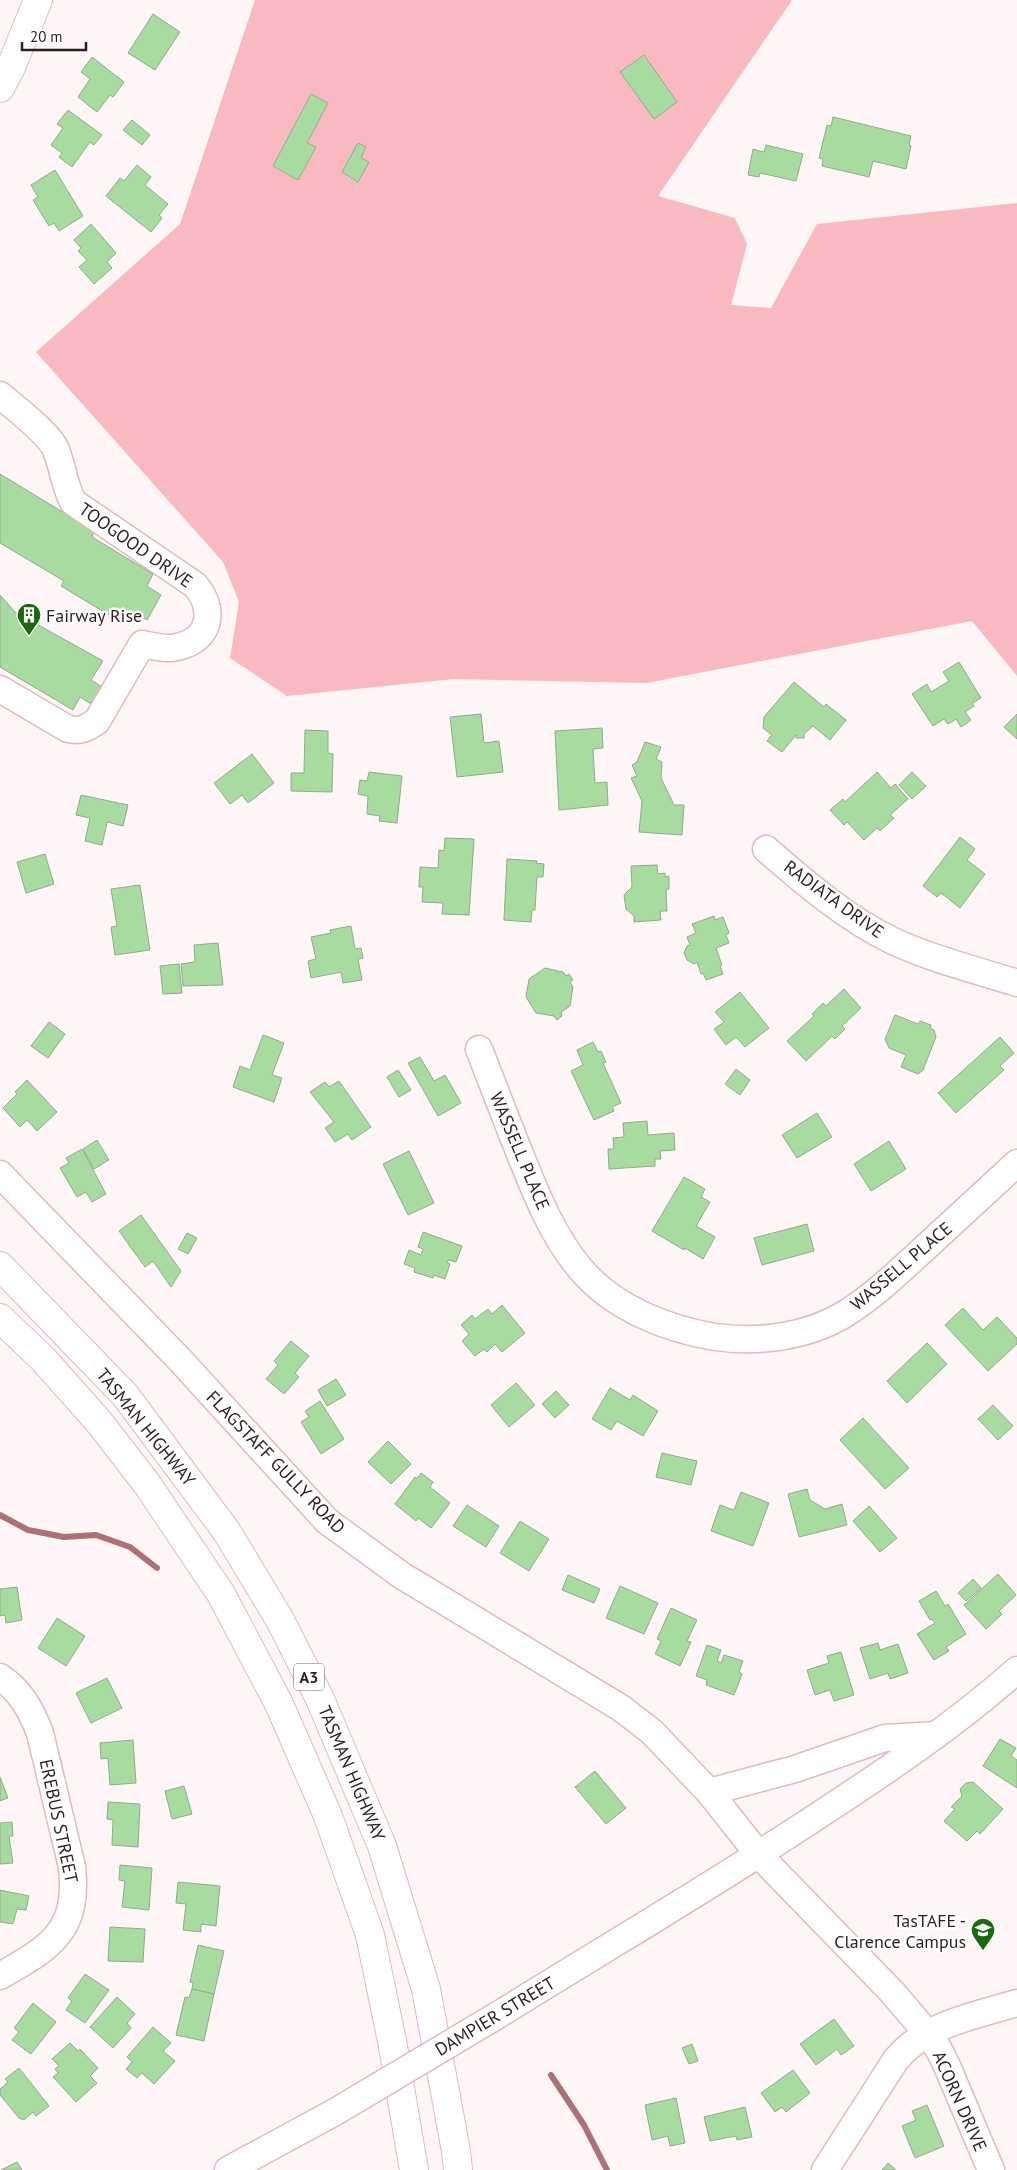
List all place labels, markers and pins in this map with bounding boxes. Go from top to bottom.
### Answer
building icon: Fairway Rise [16,602,42,636]
place label: Fairway Rise [46,604,142,627]
place label: TasTAFE - Clarence Campus [834,1909,966,1953]
school or university icon: TasTAFE - Clarence Campus [970,1917,996,1951]

